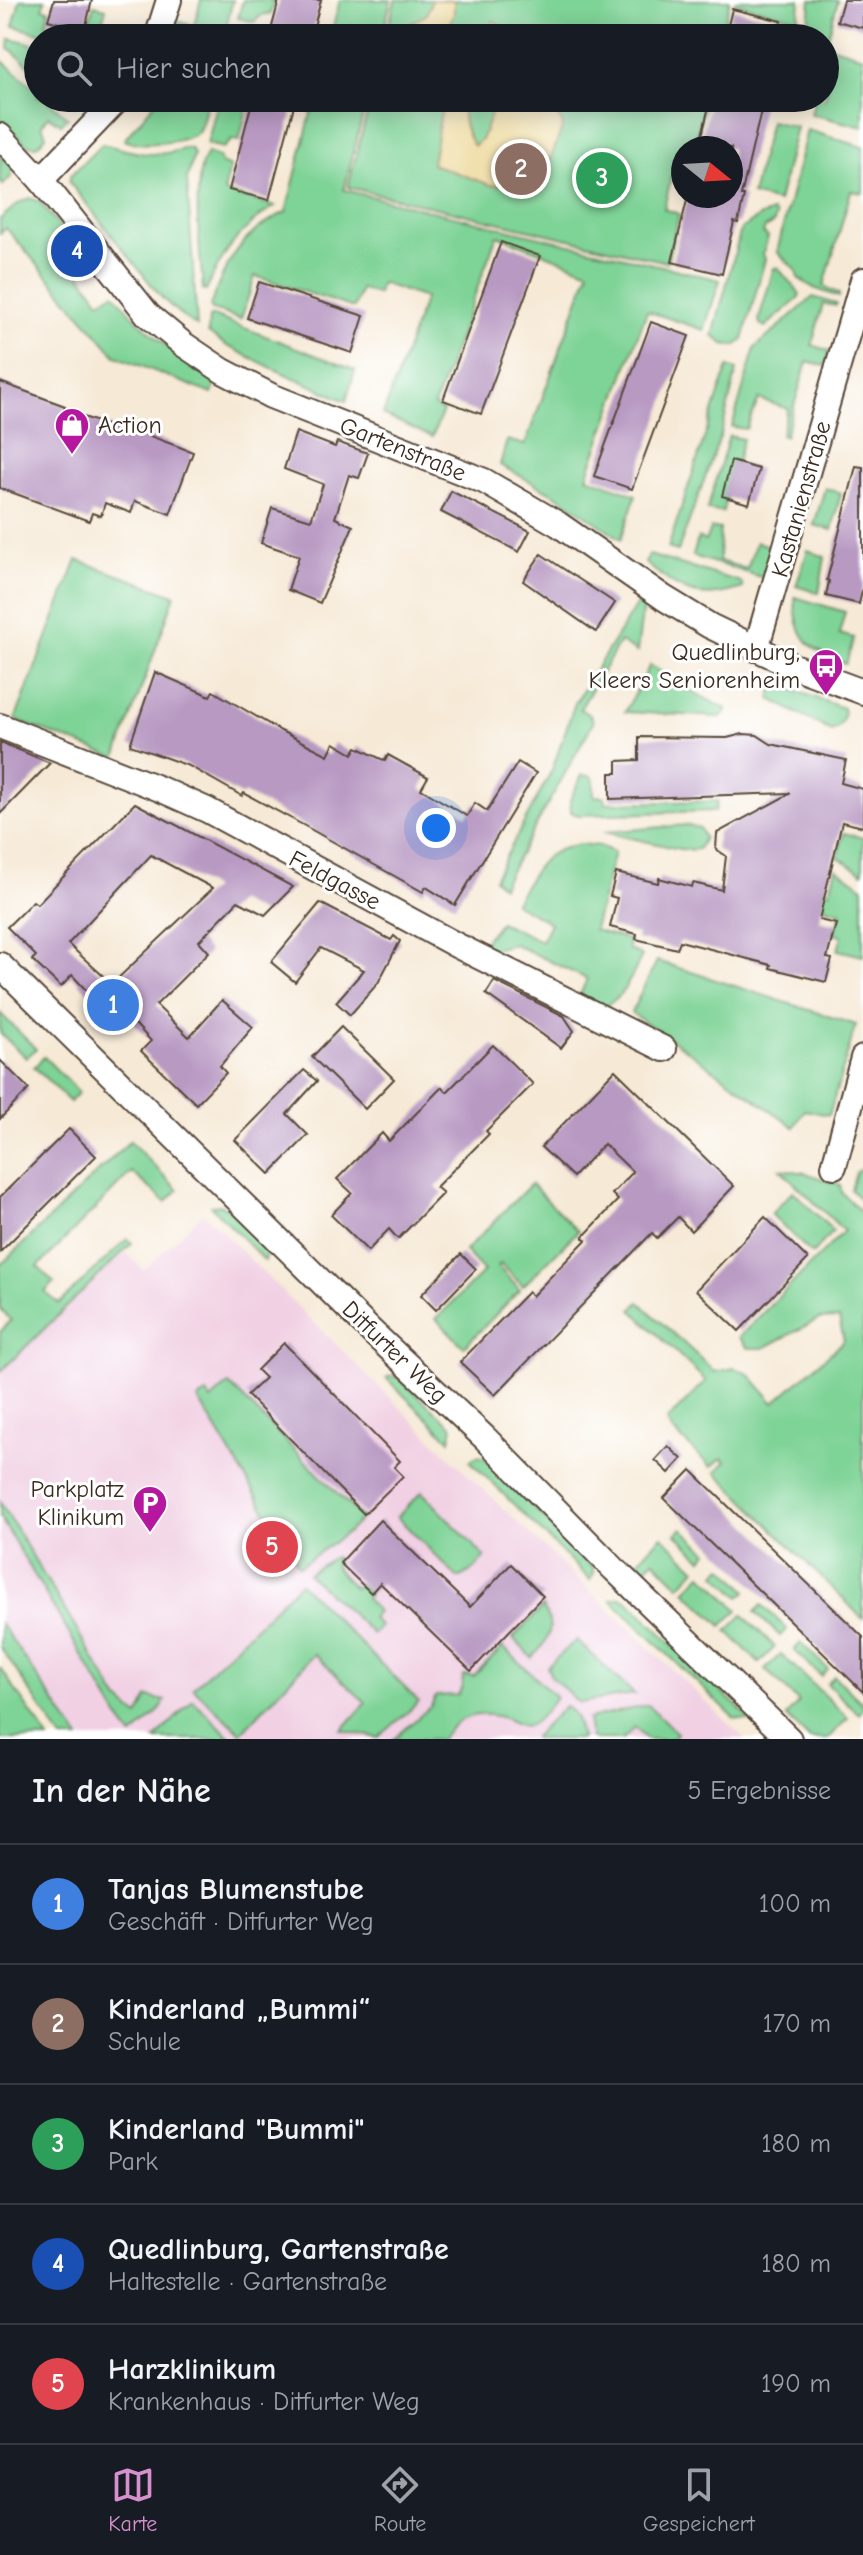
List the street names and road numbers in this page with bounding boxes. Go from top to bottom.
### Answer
street label: Gartenstraße [336,411,470,487]
street label: Kastanienstraße [765,418,837,580]
street label: Feldgasse [284,844,386,916]
street label: Ditfurter Weg [337,1295,453,1409]

